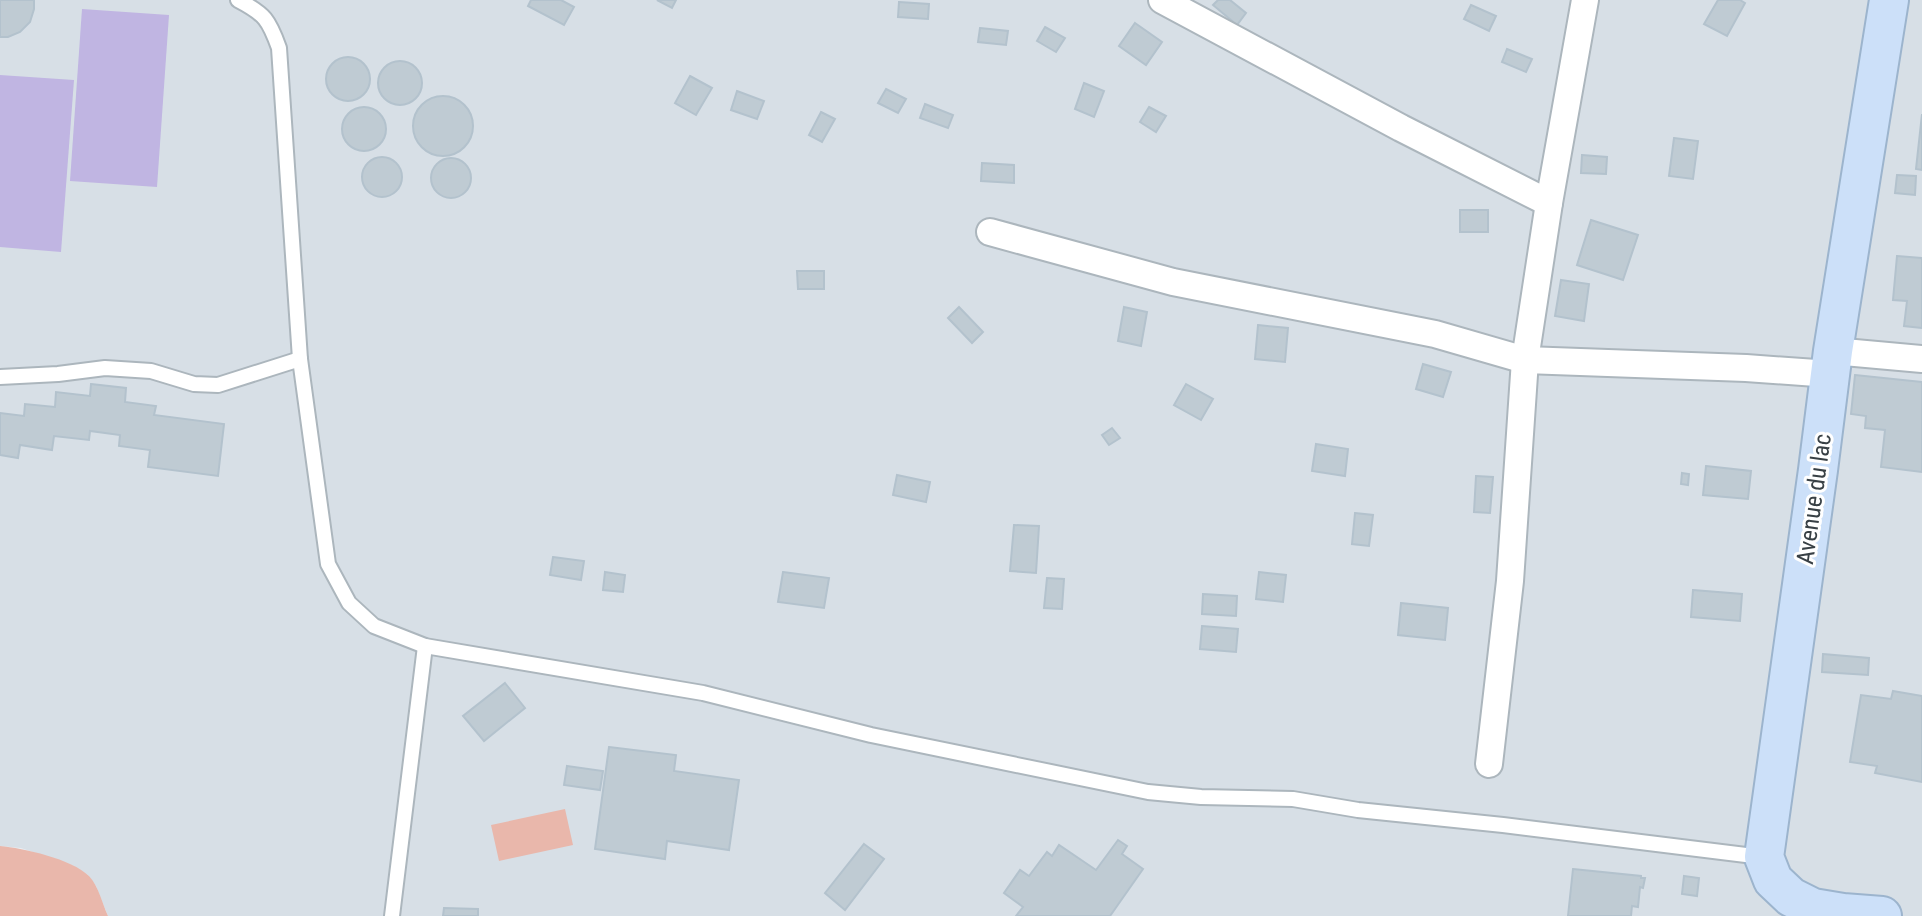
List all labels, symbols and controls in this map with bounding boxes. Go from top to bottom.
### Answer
street label: Avenue du lac [1791,432,1837,566]

